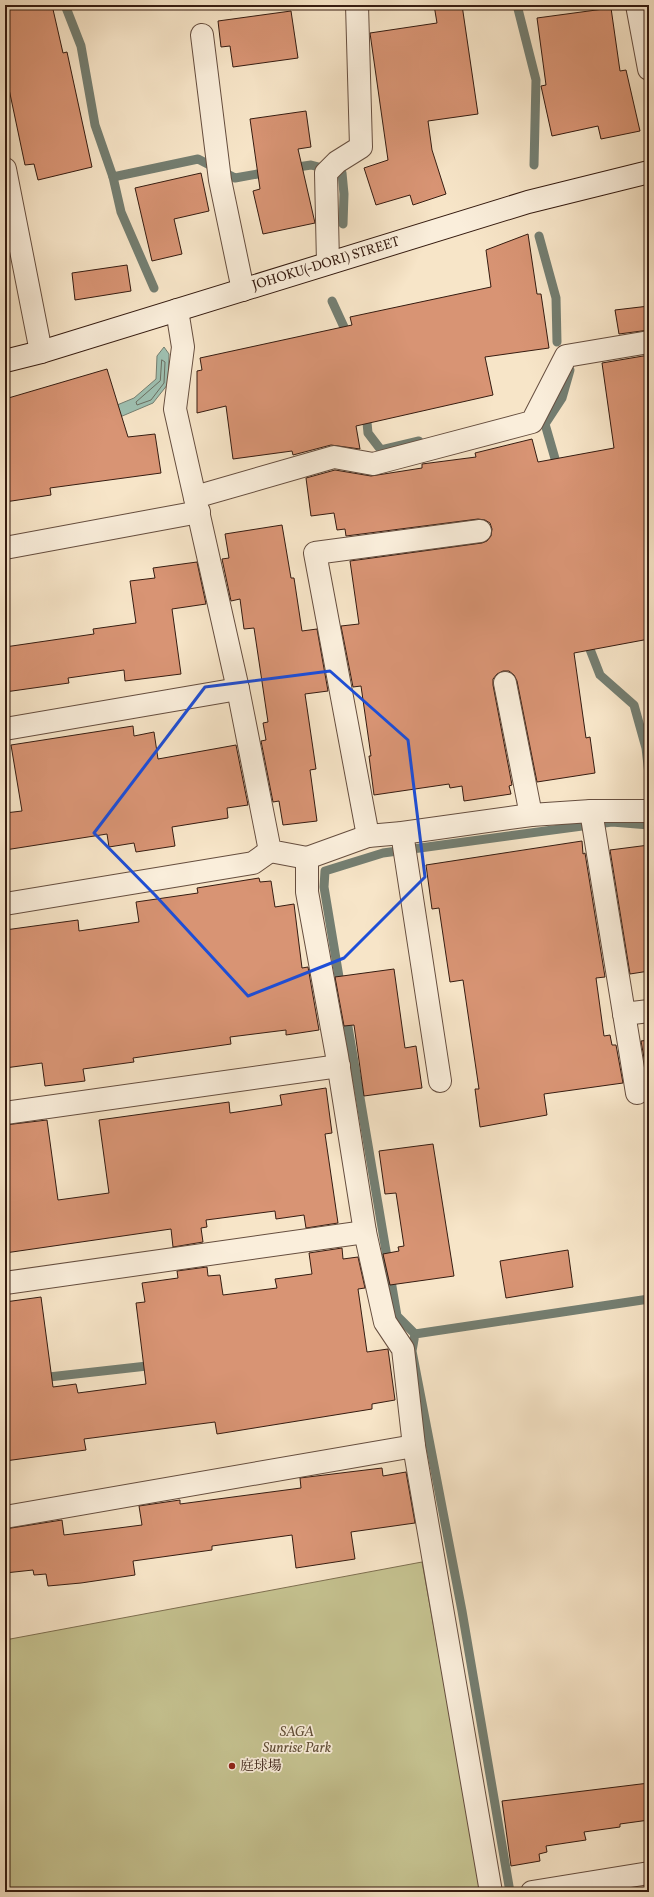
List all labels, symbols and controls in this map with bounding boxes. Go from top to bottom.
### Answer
street label: JOHOKU(-DORI) STREET [250,232,402,296]
park label: SAGA Sunrise Park [263,1723,332,1758]
place label: 庭球場 [240,1757,282,1776]
marker: 庭球場 [227,1761,237,1771]

